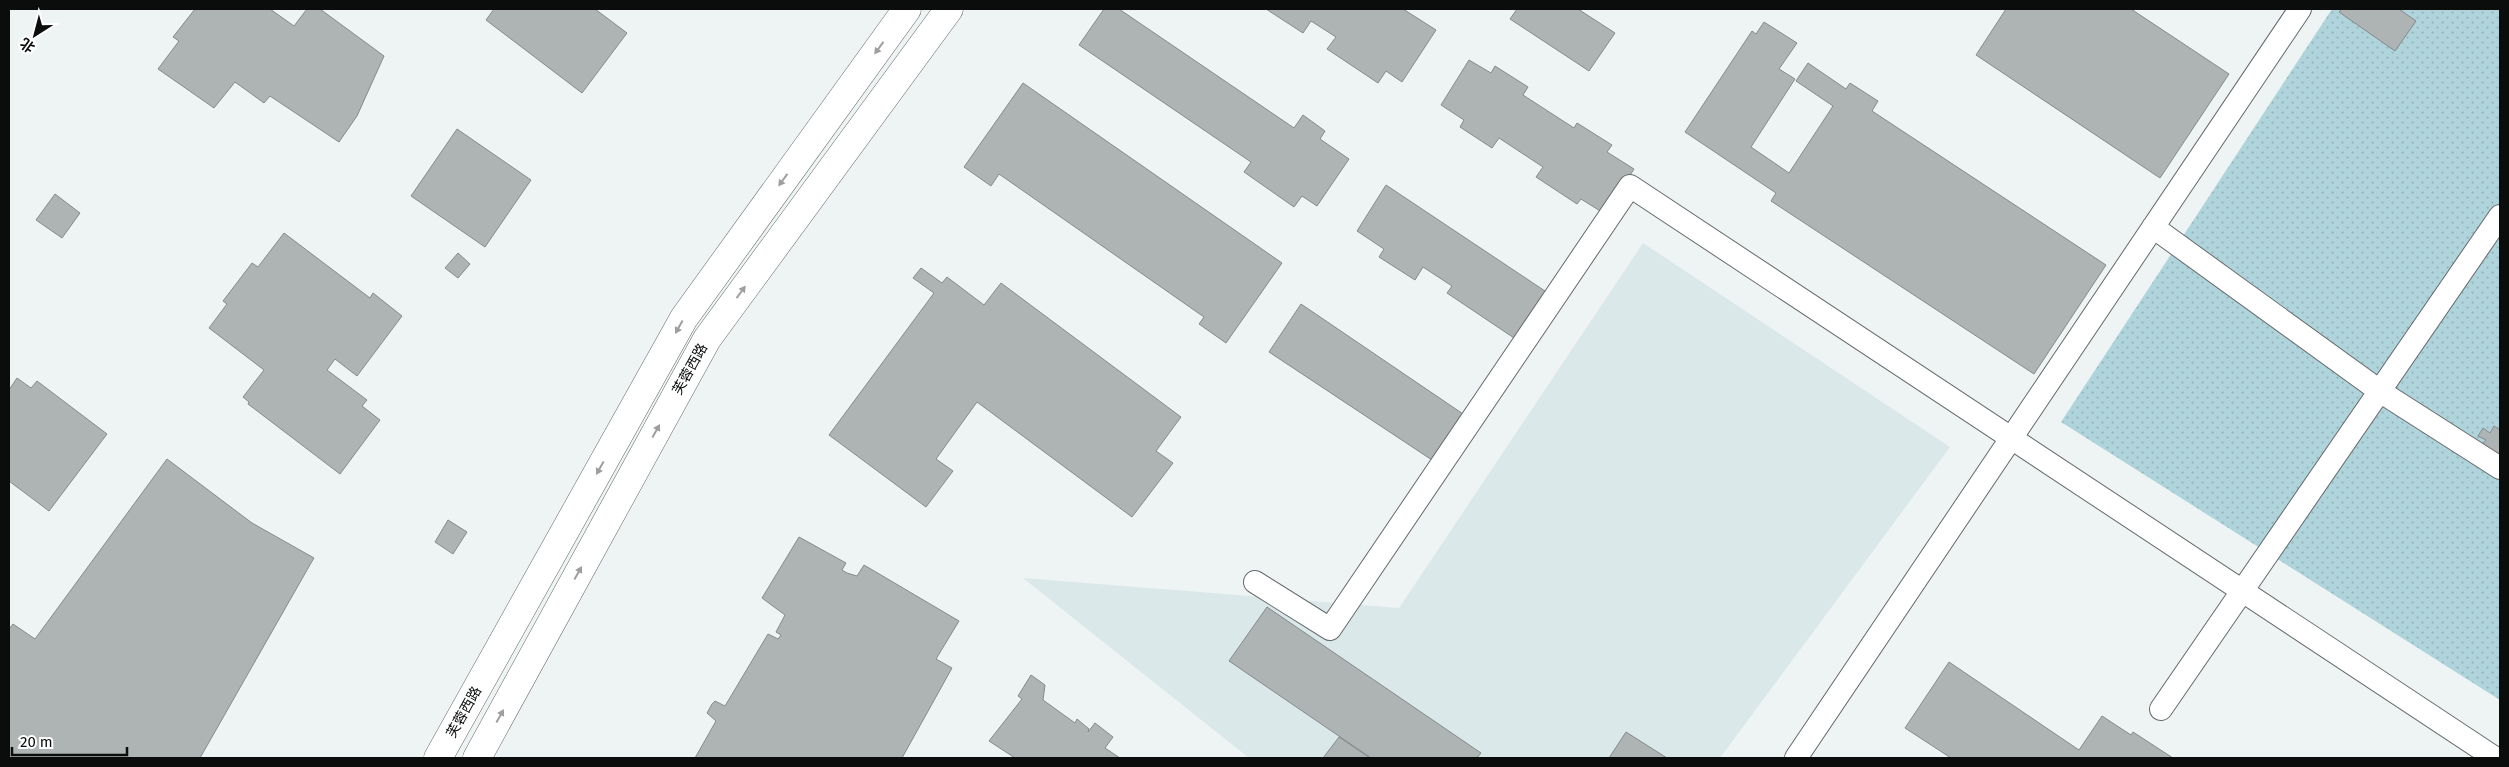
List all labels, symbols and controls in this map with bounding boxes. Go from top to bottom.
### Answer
north arrow [10,10,60,60]
text: 北 [17,34,38,56]
one-way arrow [873,41,884,54]
one-way arrow [778,173,789,186]
one-way arrow [736,285,746,299]
one-way arrow [675,319,683,334]
street label: 芙蓉西路 [669,340,711,398]
one-way arrow [652,424,661,437]
one-way arrow [596,461,604,476]
one-way arrow [574,566,582,580]
street label: 芙蓉西路 [443,683,485,741]
one-way arrow [496,708,504,723]
scale bar [12,724,128,756]
text: 20 m [20,733,53,751]

